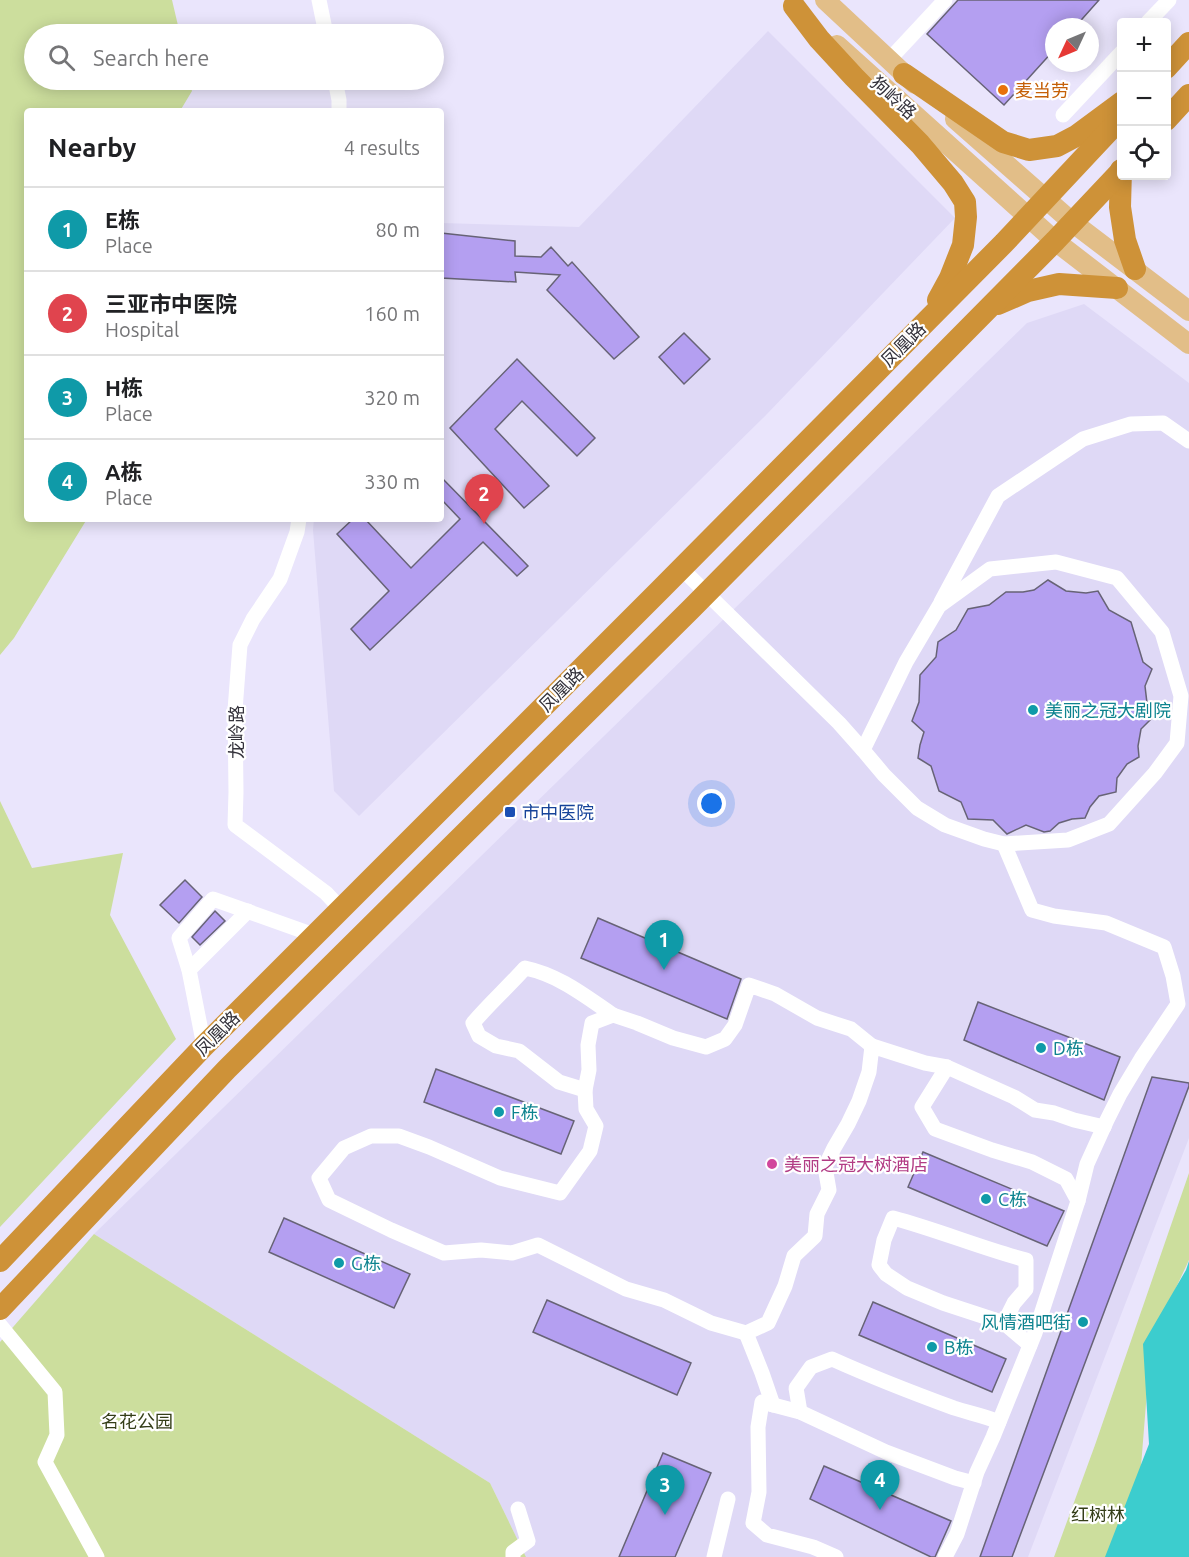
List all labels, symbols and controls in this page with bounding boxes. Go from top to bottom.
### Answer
north arrow [1045,18,1099,72]
map controls [1117,18,1171,180]
button: + [1117,18,1171,72]
search box [24,24,444,90]
icon: search [45,41,78,74]
text: Search here [93,45,209,70]
street label: 狗岭路 [867,72,921,122]
button: − [1117,72,1171,126]
place label: 麦当劳 [1015,80,1069,100]
marker: 麦当劳 [996,83,1010,97]
button: locate [1117,126,1171,180]
text: Nearby [48,133,136,162]
text: 4 results [344,136,420,159]
text: E栋 [105,207,140,232]
text: 1 [62,218,73,241]
text: 80 m [376,218,420,241]
text: Place [105,234,153,257]
text: 三亚市中医院 [105,291,237,316]
text: 2 [62,302,73,325]
text: 160 m [364,302,420,325]
text: Hospital [105,318,179,341]
street label: 凤凰路 [877,318,929,370]
text: H栋 [105,375,143,400]
text: 3 [62,386,73,409]
text: 320 m [364,386,420,409]
text: Place [105,402,153,425]
text: A栋 [105,459,142,484]
text: 4 [62,470,73,493]
text: 330 m [364,470,420,493]
pin: 2 [464,474,504,524]
text: Place [105,486,153,509]
street label: 凤凰路 [535,663,587,715]
place label: 美丽之冠大剧院 [1045,700,1171,720]
marker: 美丽之冠大剧院 [1026,703,1040,717]
street label: 龙岭路 [226,705,246,759]
your location [697,789,726,818]
place label: 市中医院 [522,802,594,822]
marker: 市中医院 [503,805,517,819]
pin: 1 [644,920,684,970]
street label: 凤凰路 [191,1007,243,1059]
place label: D栋 [1053,1038,1084,1058]
marker: D栋 [1034,1041,1048,1055]
place label: F栋 [511,1102,538,1122]
marker: F栋 [492,1105,506,1119]
place label: 美丽之冠大树酒店 [784,1154,928,1174]
marker: 美丽之冠大树酒店 [765,1157,779,1171]
place label: C栋 [998,1189,1027,1209]
marker: C栋 [979,1192,993,1206]
place label: G栋 [351,1253,381,1273]
marker: G栋 [332,1256,346,1270]
place label: 风情酒吧街 [981,1312,1071,1332]
marker: 风情酒吧街 [1076,1315,1090,1329]
place label: B栋 [944,1337,973,1357]
marker: B栋 [925,1340,939,1354]
park label: 名花公园 [101,1411,173,1431]
pin: 4 [860,1460,900,1510]
pin: 3 [646,1466,684,1515]
park label: 红树林 [1071,1504,1125,1524]

